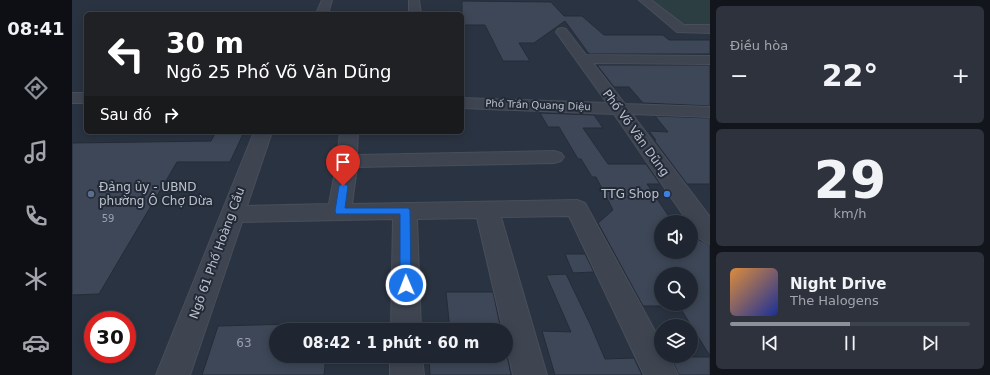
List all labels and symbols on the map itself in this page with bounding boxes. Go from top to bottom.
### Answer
street label: Phố Võ Văn Dũng [600,87,672,179]
street label: Phố Trần Quang Diệu [485,98,591,113]
pin [326,145,360,186]
place label: Đảng ủy - UBND phường Ô Chợ Dừa [99,180,213,208]
street label: Ngõ 61 Phố Hoàng Cầu [187,185,247,321]
place label: TTG Shop [600,187,659,201]
marker: Đảng ủy - UBND phường Ô Chợ Dừa [86,189,96,199]
marker: TTG Shop [662,189,672,199]
house number: 59 [102,213,114,224]
position arrow [385,264,427,306]
speed limit sign: 30 [84,311,136,363]
house number: 63 [236,336,252,350]

